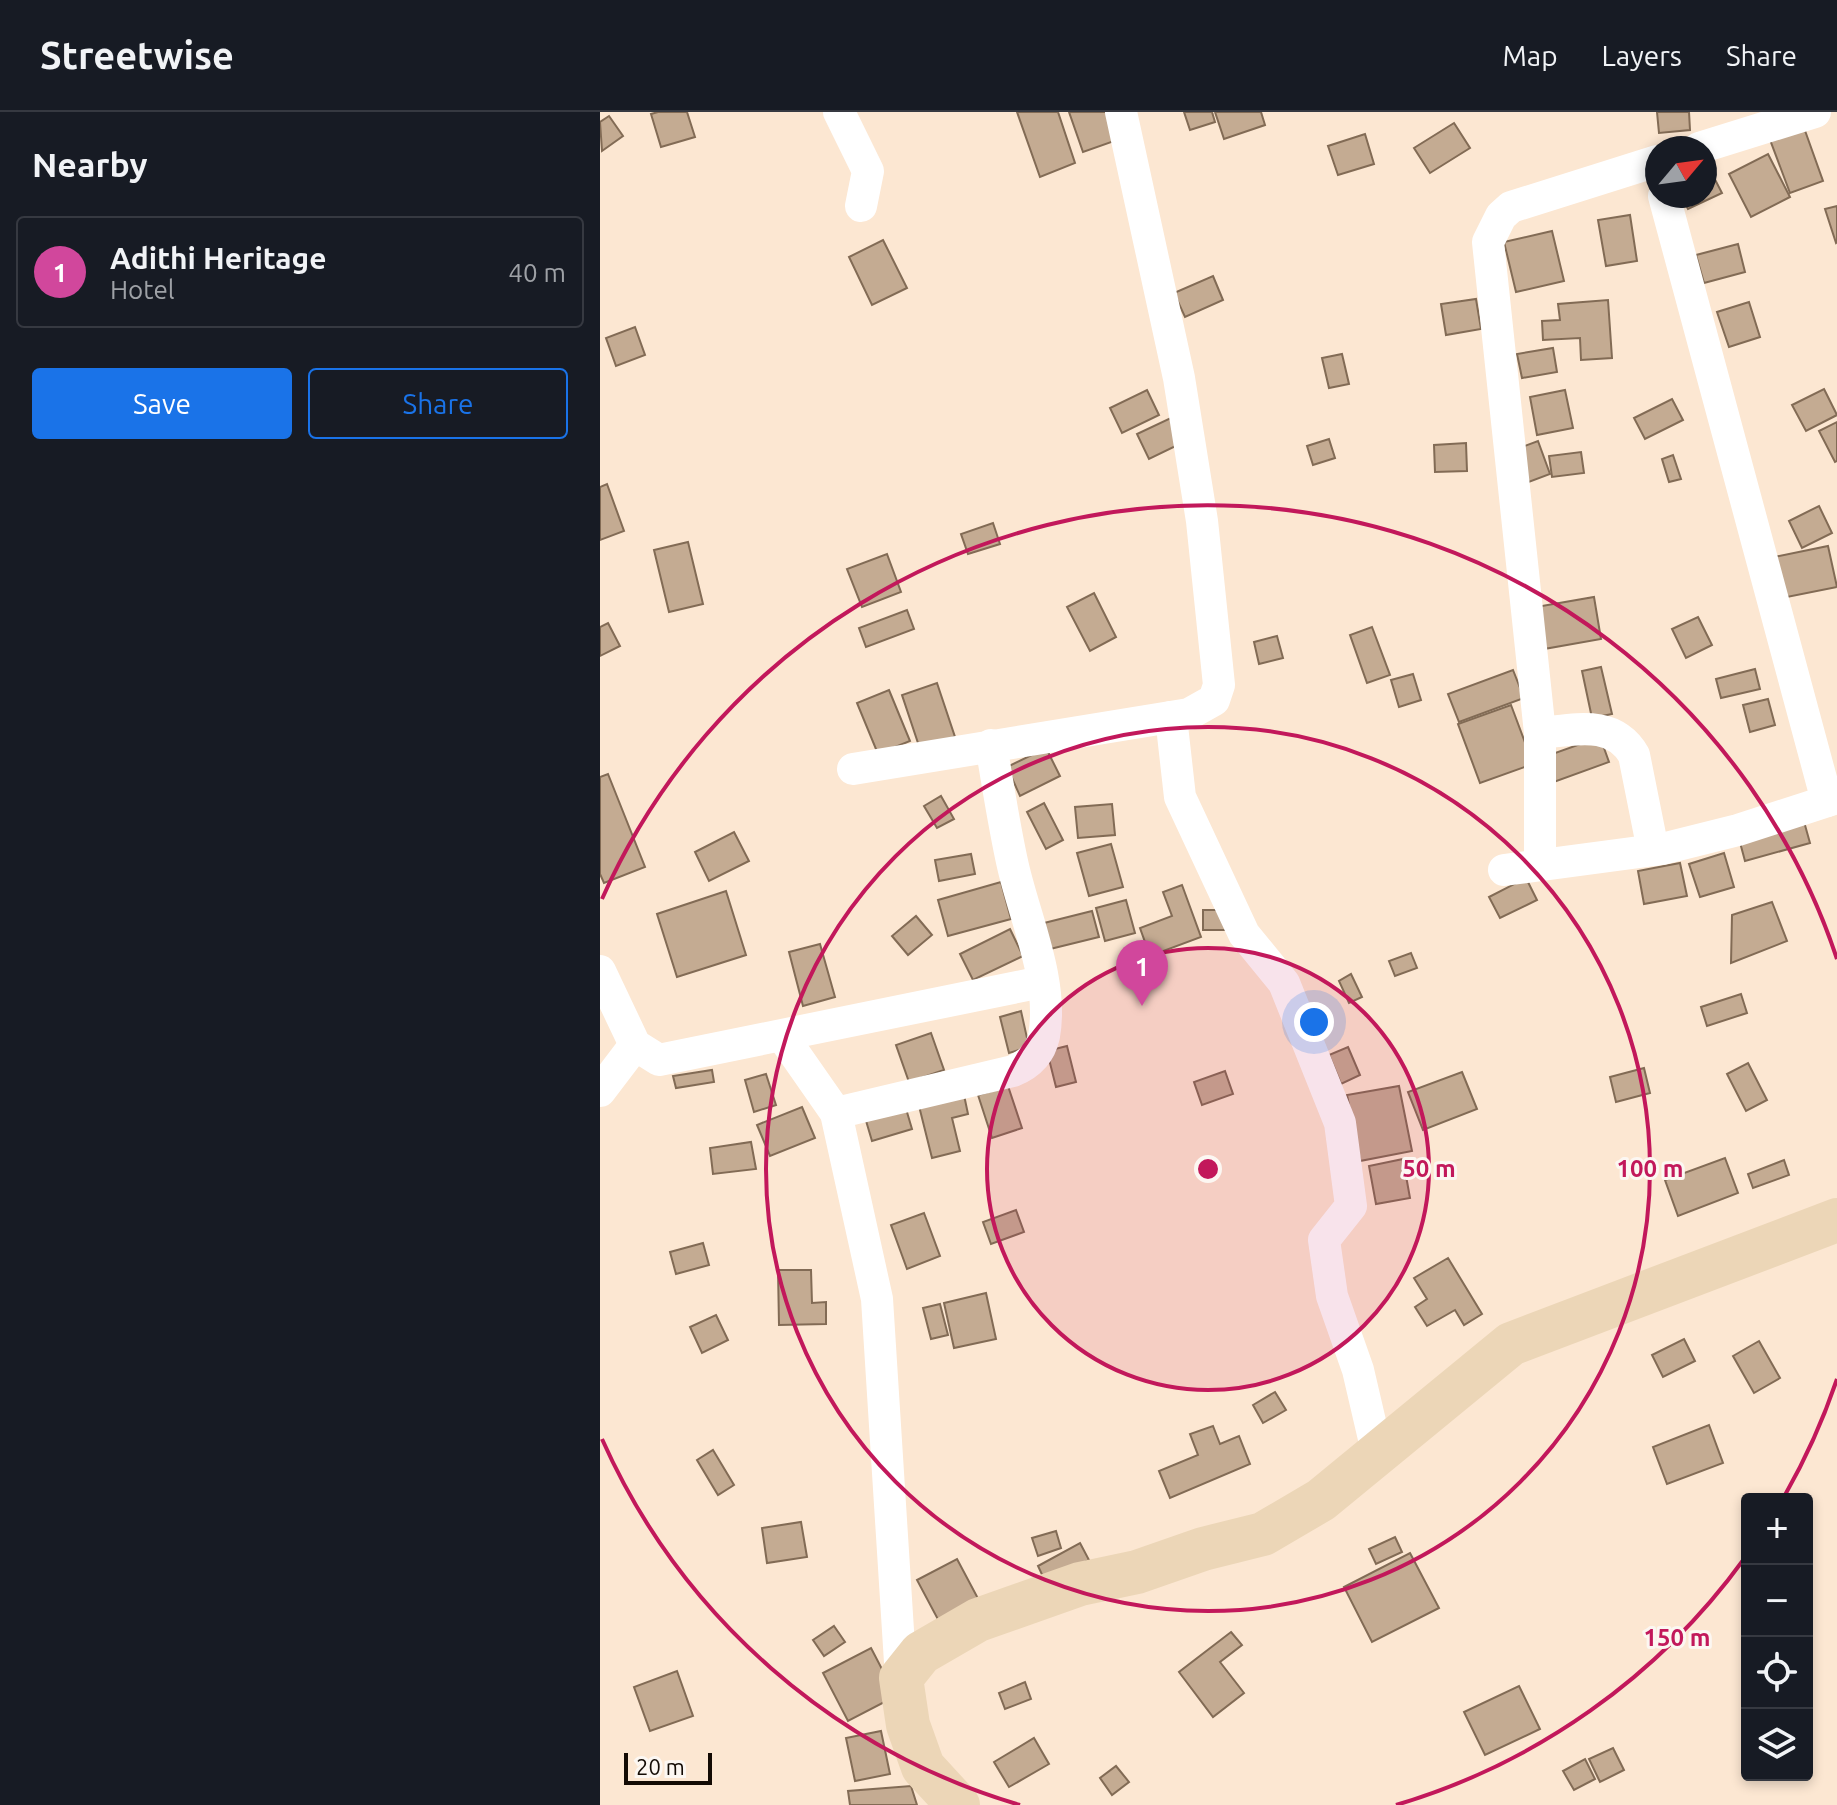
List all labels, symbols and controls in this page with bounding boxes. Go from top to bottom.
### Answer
text: Streetwise [40,34,234,76]
text: Map [1502,40,1558,71]
text: Layers [1602,40,1682,71]
text: Share [1726,40,1797,71]
north arrow [1645,136,1717,208]
text: Nearby [32,145,147,183]
text: Adithi Heritage [110,241,326,275]
text: 1 [53,258,67,287]
text: 40 m [508,258,566,287]
text: Hotel [110,275,175,304]
button: Save [32,368,292,439]
button: Share [308,368,568,439]
pin: 1 [1116,940,1168,1006]
your location [1294,1002,1334,1042]
centre of rings [1194,1155,1222,1183]
text: 50 m [1402,1155,1456,1182]
text: 100 m [1617,1155,1683,1182]
map controls [1741,1493,1813,1781]
button: + [1741,1493,1813,1565]
button: − [1741,1565,1813,1637]
text: 150 m [1644,1624,1710,1651]
button: locate [1741,1637,1813,1709]
button: layers [1741,1709,1813,1781]
scale bar [624,1749,712,1785]
text: 20 m [636,1754,685,1779]

